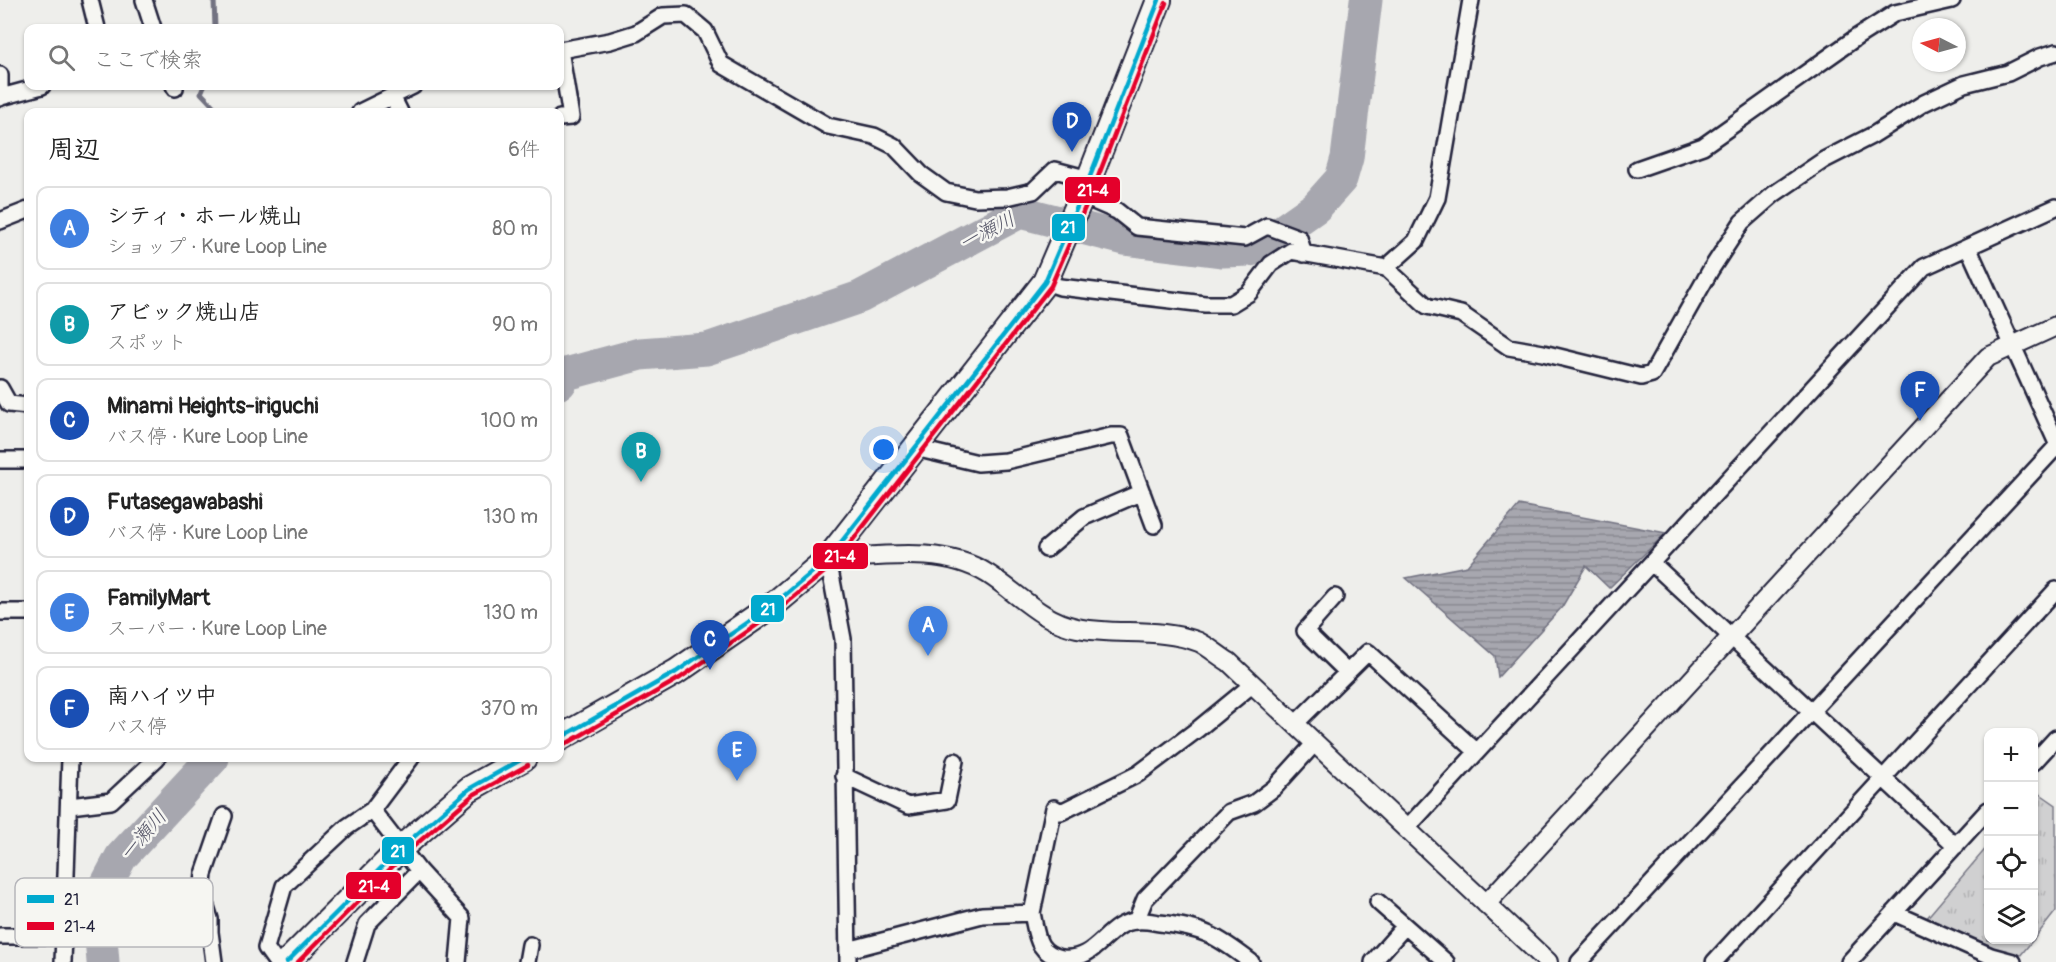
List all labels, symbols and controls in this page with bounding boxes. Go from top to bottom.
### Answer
north arrow [1912,18,1966,72]
search box [24,24,564,90]
icon: search [45,41,78,74]
text: ここで検索 [93,46,203,74]
pin: D [1052,102,1092,152]
text: 周辺 [48,134,100,166]
text: 6件 [508,137,540,162]
line badge: 21-4 [1064,176,1121,204]
text: 21-4 [1077,181,1109,201]
text: シティ・ホール焼山 [107,202,303,230]
water label: 一瀬川 [955,206,1019,256]
line badge: 21 [1051,213,1086,242]
text: A [63,216,76,241]
text: 80 m [492,216,538,241]
text: 21 [1060,218,1076,238]
text: ショップ · Kure Loop Line [107,234,327,259]
text: アビック焼山店 [107,298,261,326]
text: B [64,312,75,337]
text: 90 m [492,312,538,337]
text: スポット [107,330,187,355]
pin: F [1900,372,1940,421]
text: Minami Heights-iriguchi [107,392,318,420]
text: C [63,408,76,433]
text: 100 m [481,408,538,433]
text: バス停 · Kure Loop Line [107,424,308,449]
pin: B [622,432,660,482]
your location [869,435,898,464]
text: Futasegawabashi [107,488,263,516]
text: D [63,504,76,529]
text: 130 m [483,504,538,529]
text: バス停 · Kure Loop Line [107,520,308,545]
line badge: 21-4 [812,542,869,570]
text: 21-4 [824,547,856,567]
text: FamilyMart [107,584,210,612]
line badge: 21 [750,594,785,623]
text: E [64,600,75,625]
text: 130 m [483,600,538,625]
text: 21 [760,600,776,620]
pin: A [908,606,948,656]
text: スーパー · Kure Loop Line [107,616,327,641]
pin: C [690,620,730,670]
text: 南ハイツ中 [107,682,217,710]
text: F [63,696,76,721]
text: 370 m [481,696,538,721]
text: バス停 [107,714,167,739]
map controls [1984,728,2038,944]
button: + [1984,728,2038,782]
pin: E [718,732,756,781]
button: − [1984,782,2038,836]
water label: 一瀬川 [114,804,172,866]
line badge: 21 [381,836,415,865]
button: locate [1984,836,2038,890]
text: 21 [390,842,406,862]
line badge: 21-4 [345,871,402,900]
text: 21-4 [358,877,390,897]
legend [15,878,213,947]
text: 21 [64,890,79,910]
button: layers [1984,890,2038,944]
text: 21-4 [64,917,95,937]

